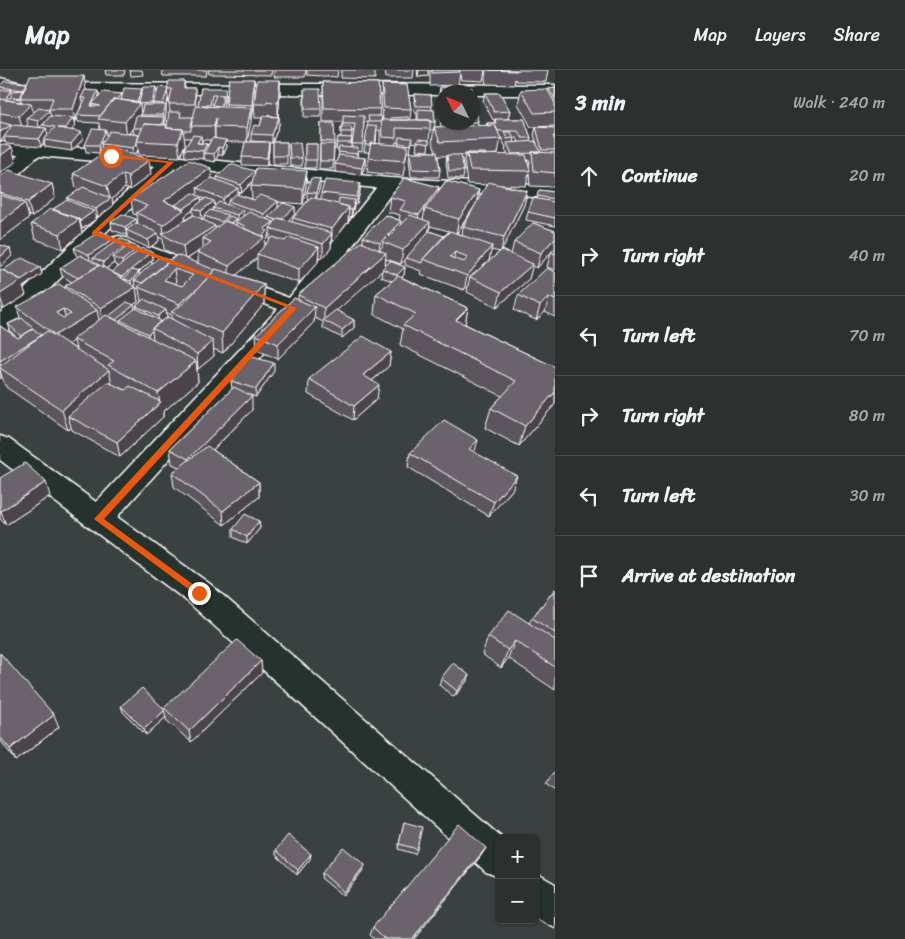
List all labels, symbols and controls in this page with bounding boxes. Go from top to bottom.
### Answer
text: Map [25,14,69,56]
text: Map [694,19,727,51]
text: Layers [755,19,806,51]
text: Share [834,19,880,51]
text: 3 min [575,84,625,122]
north arrow [435,85,480,130]
text: Walk · 240 m [793,88,885,117]
route start [100,145,123,168]
text: Continue [622,159,698,192]
text: 20 m [849,161,885,190]
icon: ahead [575,162,603,190]
text: Turn right [622,239,704,272]
text: 40 m [848,241,885,270]
icon: right [575,242,603,270]
text: Turn left [622,319,695,352]
text: 70 m [849,321,885,350]
icon: left [575,322,603,350]
text: Turn right [622,399,704,432]
text: 80 m [849,401,885,430]
icon: right [575,402,603,430]
text: Turn left [622,479,695,512]
text: 30 m [850,481,885,510]
icon: left [575,482,603,510]
text: Arrive at destination [622,559,795,592]
icon: arrive [575,562,603,590]
route end [188,582,211,605]
map controls [495,834,540,924]
button: + [495,834,540,879]
button: − [495,879,540,924]

